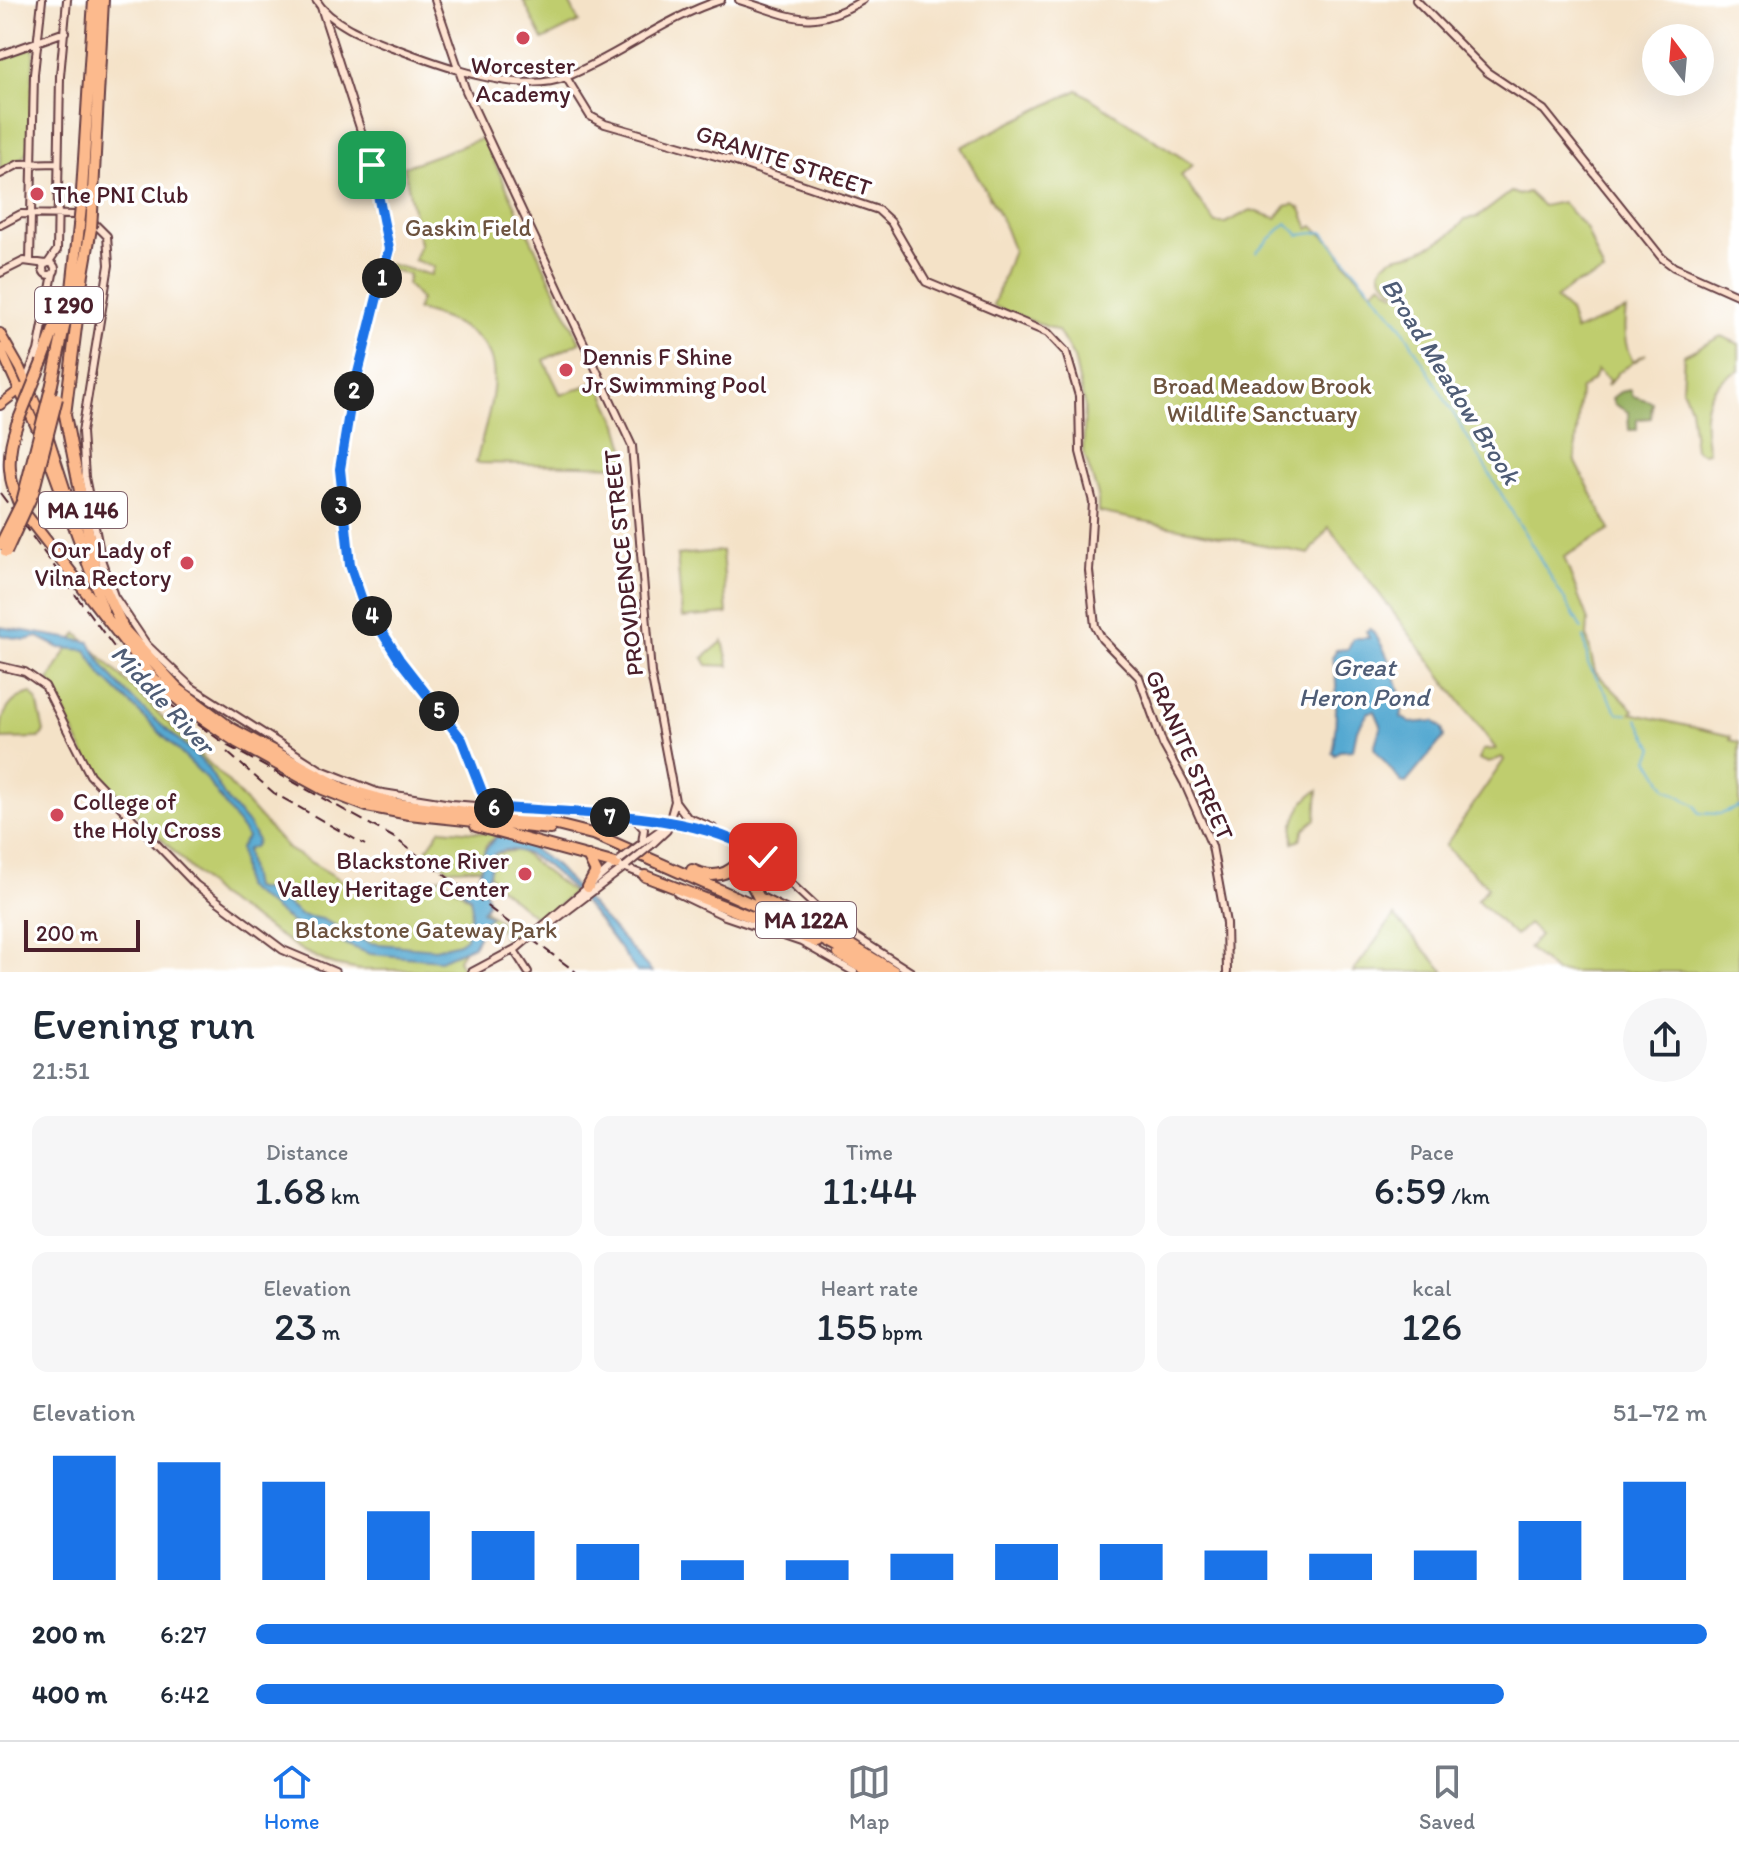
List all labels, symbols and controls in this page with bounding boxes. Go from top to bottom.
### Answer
north arrow [1642,24,1714,96]
map controls [1642,24,1714,96]
marker: Worcester Academy [514,29,532,47]
place label: Worcester Academy [471,51,575,108]
street label: GRANITE STREET [692,118,876,202]
pin [338,131,406,199]
icon: arrive [350,143,394,187]
place label: The PNI Club [53,180,188,209]
marker: The PNI Club [28,185,46,203]
park label: Gaskin Field [405,213,531,242]
pin: 1 [362,258,402,298]
text: 1 [377,264,387,291]
water label: Broad Meadow Brook [1374,272,1528,492]
road number: I 290 [35,287,103,323]
place label: Dennis F Shine Jr Swimming Pool [582,342,767,399]
marker: Dennis F Shine Jr Swimming Pool [557,361,575,379]
pin: 2 [334,371,374,411]
park label: Broad Meadow Brook Wildlife Sanctuary [1152,371,1372,428]
text: 2 [348,377,360,404]
street label: PROVIDENCE STREET [597,448,649,678]
pin: 3 [321,486,361,526]
road number: MA 146 [39,492,127,528]
text: 3 [335,492,347,519]
place label: Our Lady of Vilna Rectory [35,535,172,592]
marker: Our Lady of Vilna Rectory [178,554,196,572]
pin: 4 [352,596,392,636]
text: 4 [365,602,379,629]
water label: Middle River [104,638,224,763]
water label: Great Heron Pond [1299,651,1431,713]
street label: GRANITE STREET [1140,666,1241,845]
pin: 5 [419,691,459,731]
text: 5 [433,697,445,724]
place label: College of the Holy Cross [73,787,222,844]
pin: 6 [474,788,514,828]
text: 6 [488,794,500,821]
pin: 7 [590,797,630,837]
text: 7 [605,803,615,830]
marker: College of the Holy Cross [48,806,66,824]
pin [729,823,797,891]
icon: check [741,835,785,879]
place label: Blackstone River Valley Heritage Center [277,846,509,903]
marker: Blackstone River Valley Heritage Center [516,865,534,883]
road number: MA 122A [756,902,856,938]
park label: Blackstone Gateway Park [295,915,557,944]
scale bar [24,916,140,952]
text: 200 m [36,920,98,947]
text: Evening run [32,997,255,1050]
button: share [1623,998,1707,1082]
text: 21:51 [32,1054,90,1086]
text: Distance [266,1139,348,1166]
text: Time [846,1139,893,1166]
text: Pace [1410,1139,1454,1166]
text: 1.68 [254,1166,326,1214]
text: 11:44 [822,1166,917,1214]
text: 6:59 [1374,1166,1447,1214]
text: km [326,1183,360,1210]
text: /km [1447,1183,1490,1210]
text: Elevation [263,1275,351,1302]
text: Heart rate [821,1275,918,1302]
text: kcal [1412,1275,1451,1302]
text: 23 [274,1302,317,1350]
text: 155 [816,1302,877,1350]
text: 126 [1401,1302,1462,1350]
text: m [317,1319,340,1346]
text: bpm [877,1319,923,1346]
text: Elevation [32,1396,135,1428]
text: 51–72 m [1612,1396,1707,1428]
text: 200 m [32,1618,105,1650]
text: 6:27 [160,1618,207,1650]
text: 400 m [32,1678,107,1710]
text: 6:42 [160,1678,209,1710]
tab: Home [264,1760,319,1835]
tab: Map [847,1760,891,1835]
tab: Saved [1419,1760,1475,1835]

